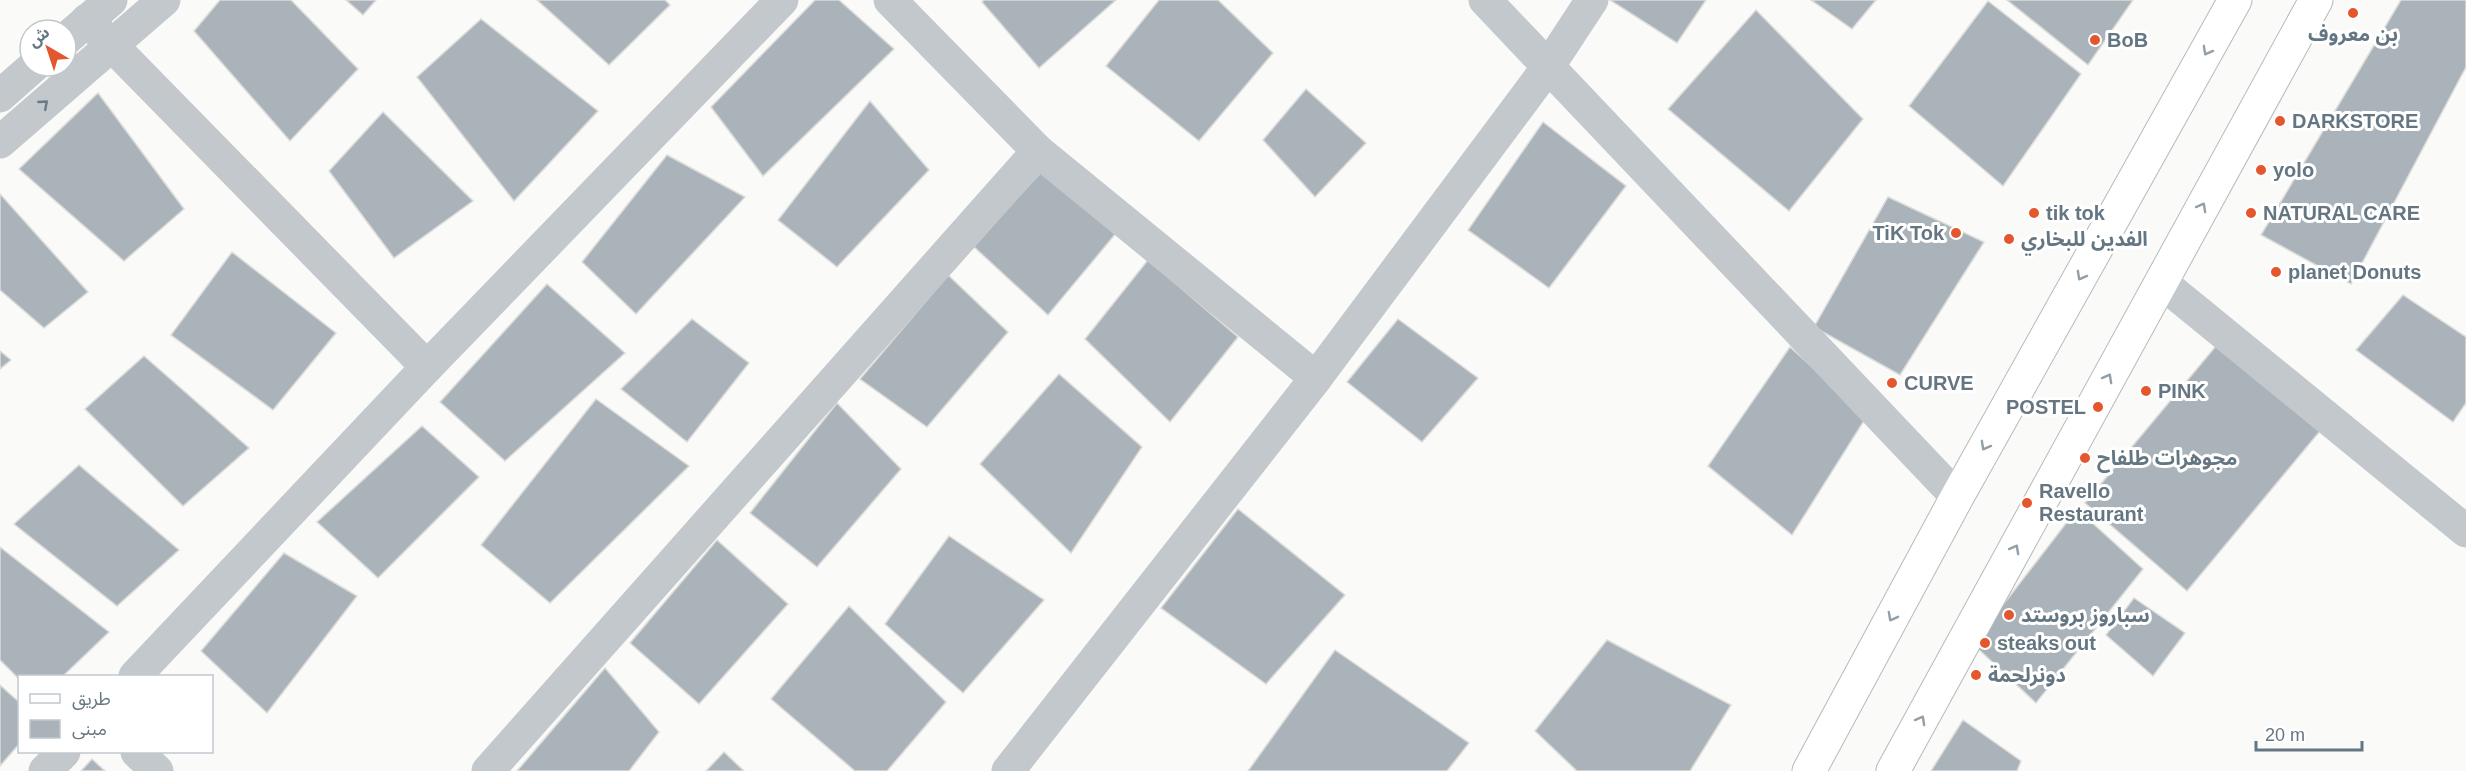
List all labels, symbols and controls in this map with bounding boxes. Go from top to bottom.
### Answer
marker: بن معروف [2346,6,2360,20]
north arrow [18,18,78,78]
text: ش [25,23,53,51]
place label: بن معروف [2308,23,2398,46]
place label: BoB [2107,29,2148,51]
marker: BoB [2088,33,2102,47]
one-way arrow [2203,45,2214,55]
one-way arrow [37,100,48,111]
place label: DARKSTORE [2292,110,2418,132]
marker: DARKSTORE [2273,114,2287,128]
place label: yolo [2273,159,2314,181]
marker: yolo [2254,163,2268,177]
place label: tik tok [2046,202,2106,224]
place label: NATURAL CARE [2263,202,2420,224]
one-way arrow [2195,203,2206,213]
marker: tik tok [2027,206,2041,220]
marker: NATURAL CARE [2244,206,2258,220]
place label: TiK Tok [1873,222,1945,244]
marker: TiK Tok [1949,226,1963,240]
place label: الفدين للبخاري [2021,228,2148,256]
marker: الفدين للبخاري [2002,232,2016,246]
place label: planet Donuts [2288,261,2421,283]
marker: planet Donuts [2269,265,2283,279]
one-way arrow [2077,270,2088,280]
place label: CURVE [1904,372,1974,394]
one-way arrow [2101,374,2112,384]
marker: CURVE [1885,376,1899,390]
place label: PINK [2158,380,2206,402]
marker: PINK [2139,384,2153,398]
place label: POSTEL [2006,396,2086,418]
marker: POSTEL [2091,400,2105,414]
one-way arrow [1981,440,1992,450]
place label: مجوهرات طلفاح [2097,447,2237,473]
marker: مجوهرات طلفاح [2078,451,2092,465]
place label: Ravello Restaurant [2039,480,2144,525]
marker: Ravello Restaurant [2020,496,2034,510]
one-way arrow [2008,544,2019,555]
place label: سباروز بروستد [2021,604,2150,627]
marker: سباروز بروستد [2002,608,2016,622]
one-way arrow [1888,611,1899,622]
place label: steaks out [1997,632,2096,654]
marker: steaks out [1978,636,1992,650]
place label: دونرلحمة [1988,664,2066,687]
marker: دونرلحمة [1969,668,1983,682]
legend [18,675,213,753]
text: طريق [72,689,111,710]
scale bar [2256,714,2362,752]
one-way arrow [1914,715,1925,726]
text: مبنى [72,719,107,740]
text: 20 m [2265,725,2305,745]

